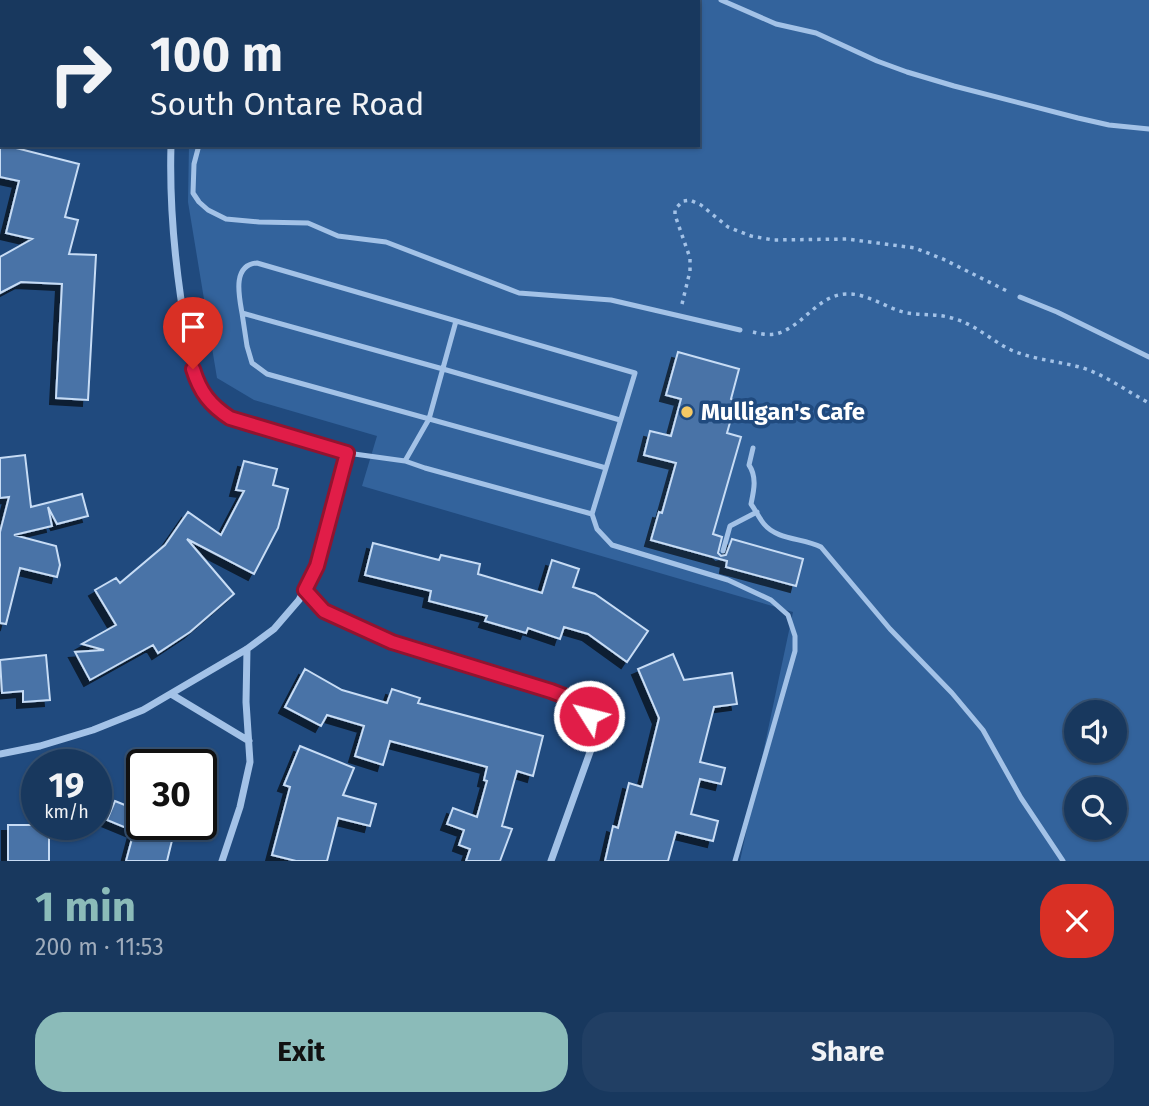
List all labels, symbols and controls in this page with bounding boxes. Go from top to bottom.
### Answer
text: 100 m [150,25,283,84]
icon: right [35,28,126,119]
text: South Ontare Road [150,85,424,123]
pin [163,297,223,369]
icon: arrive [174,308,212,346]
place label: Mulligan's Cafe [701,398,865,426]
marker: Mulligan's Cafe [679,404,695,420]
position arrow [552,679,626,753]
map controls [1064,700,1127,840]
button: sound [1064,700,1127,763]
speed limit sign: 30 [126,749,217,840]
text: 19 [49,764,84,806]
button: search [1064,777,1127,840]
text: km/h [44,801,89,823]
text: 1 min [35,882,136,932]
button: close [1040,884,1114,958]
text: 200 m · 11:53 [35,933,164,961]
button: Exit [35,1012,568,1092]
button: Share [582,1012,1114,1092]

